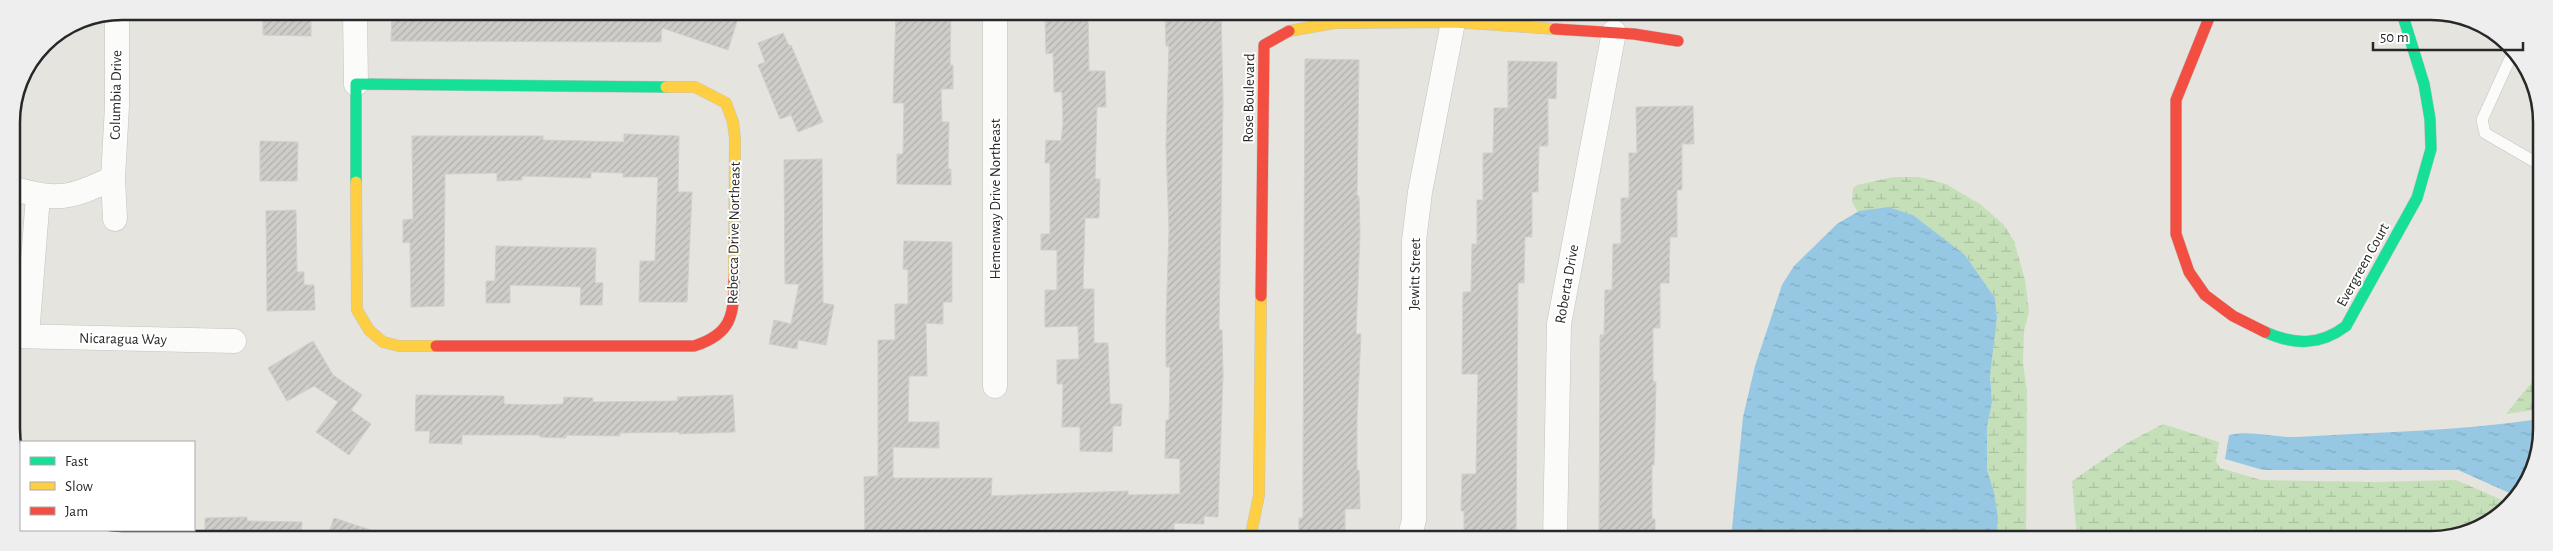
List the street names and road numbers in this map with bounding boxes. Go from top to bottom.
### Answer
street label: Columbia Drive [108,50,124,140]
street label: Rose Boulevard [1241,53,1257,143]
street label: Hemenway Drive Northeast [988,118,1003,280]
street label: Rebecca Drive Northeast [725,161,743,304]
street label: Evergreen Court [2334,221,2392,309]
street label: Jewitt Street [1407,237,1423,310]
street label: Roberta Drive [1553,243,1581,325]
street label: Nicaragua Way [79,331,168,347]

